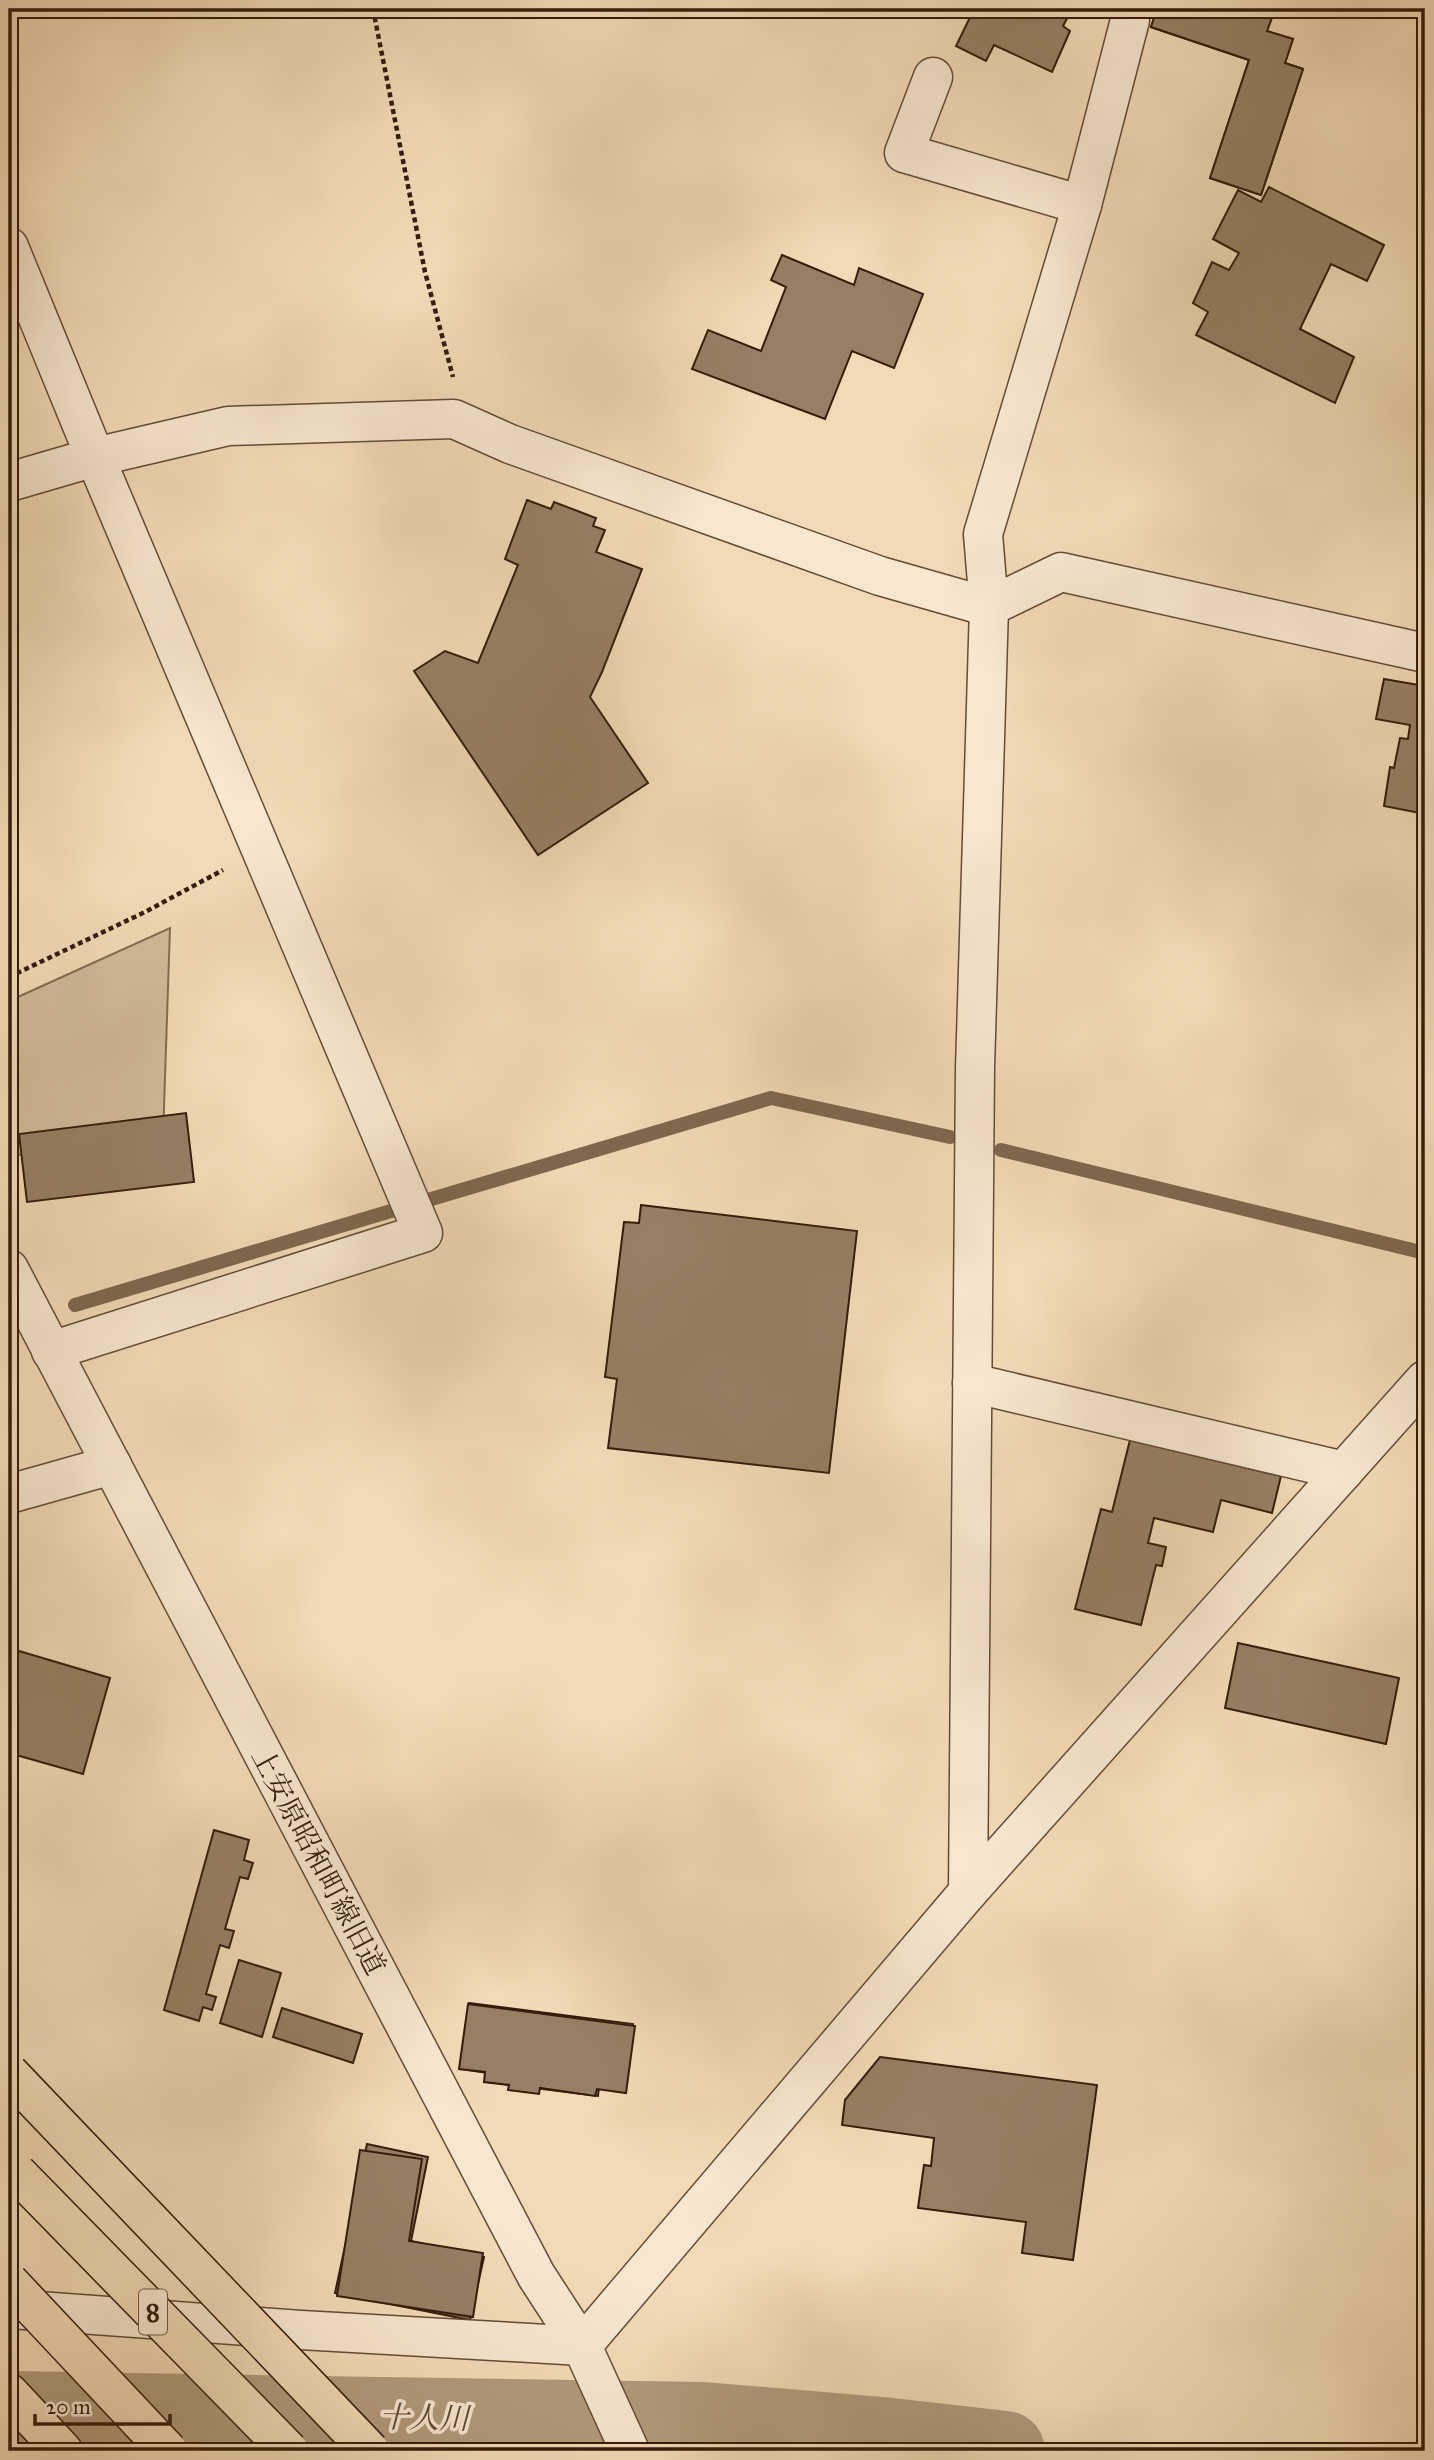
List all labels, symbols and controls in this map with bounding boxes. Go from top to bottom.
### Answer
street label: 上安原昭和町線旧道 [244,1742,393,1981]
road number: 8 [139,2290,167,2334]
scale bar [35,2383,170,2427]
text: 20 m [46,2394,91,2420]
water label: 十人川 [379,2399,472,2437]

